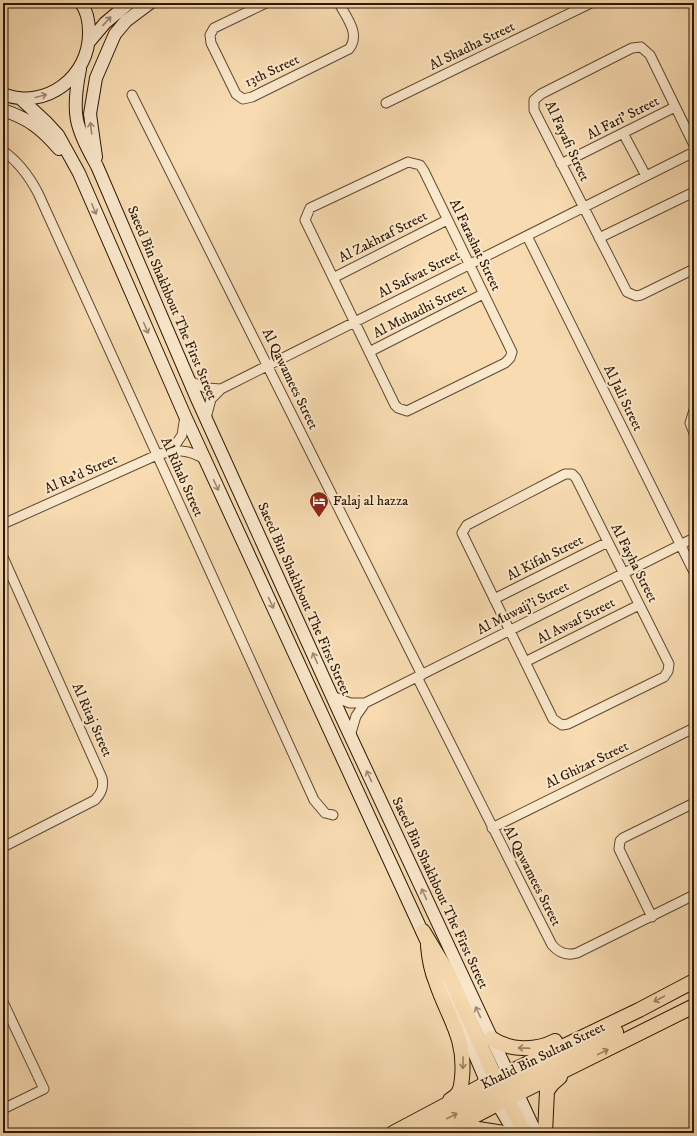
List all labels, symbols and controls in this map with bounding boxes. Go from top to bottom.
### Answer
one-way arrow [102,16,112,26]
street label: Al Shadha Street [426,17,518,75]
street label: 13th Street [242,50,303,91]
one-way arrow [34,92,47,99]
street label: Al Fari' Street [584,92,663,144]
street label: Al Fayafi Street [541,98,594,185]
one-way arrow [87,122,95,135]
street label: Al Farashat Street [445,196,505,294]
one-way arrow [91,202,99,214]
street label: Saeed Bin Shakhbout The First Street [123,203,221,403]
street label: Al Zakhraf Street [336,207,431,267]
street label: Al Safwat Street [375,245,463,302]
street label: Al Muhadhi Street [370,279,470,342]
one-way arrow [143,321,150,333]
street label: Al Qawamees Street [258,326,322,433]
street label: Al Jali Street [599,362,647,434]
street label: Al Rihab Street [156,435,208,520]
street label: Al Ra'd Street [42,450,121,498]
one-way arrow [213,479,220,491]
hotel icon: Falaj al hazza [308,490,330,518]
place label: Falaj al hazza [333,492,408,510]
street label: Saeed Bin Shakhbout The First Street [253,500,355,699]
street label: Al Fayha Street [606,521,662,606]
street label: Al Kifah Street [504,531,587,585]
street label: Al Muwaij'i Street [474,577,572,639]
street label: Al Awsaf Street [534,593,618,648]
one-way arrow [268,596,275,608]
one-way arrow [311,652,318,664]
street label: Al Ritaj Street [68,680,116,760]
street label: Al Ghizar Street [543,737,632,793]
one-way arrow [365,771,372,783]
street label: Saeed Bin Shakhbout The First Street [388,794,493,992]
street label: Al Qawamees Street [499,823,565,930]
one-way arrow [420,888,427,900]
one-way arrow [654,996,666,1004]
one-way arrow [474,1006,481,1018]
street label: Khalid Bin Sultan Street [478,1018,608,1094]
one-way arrow [518,1044,531,1051]
one-way arrow [597,1048,609,1055]
one-way arrow [459,1056,467,1069]
one-way arrow [446,1111,458,1119]

